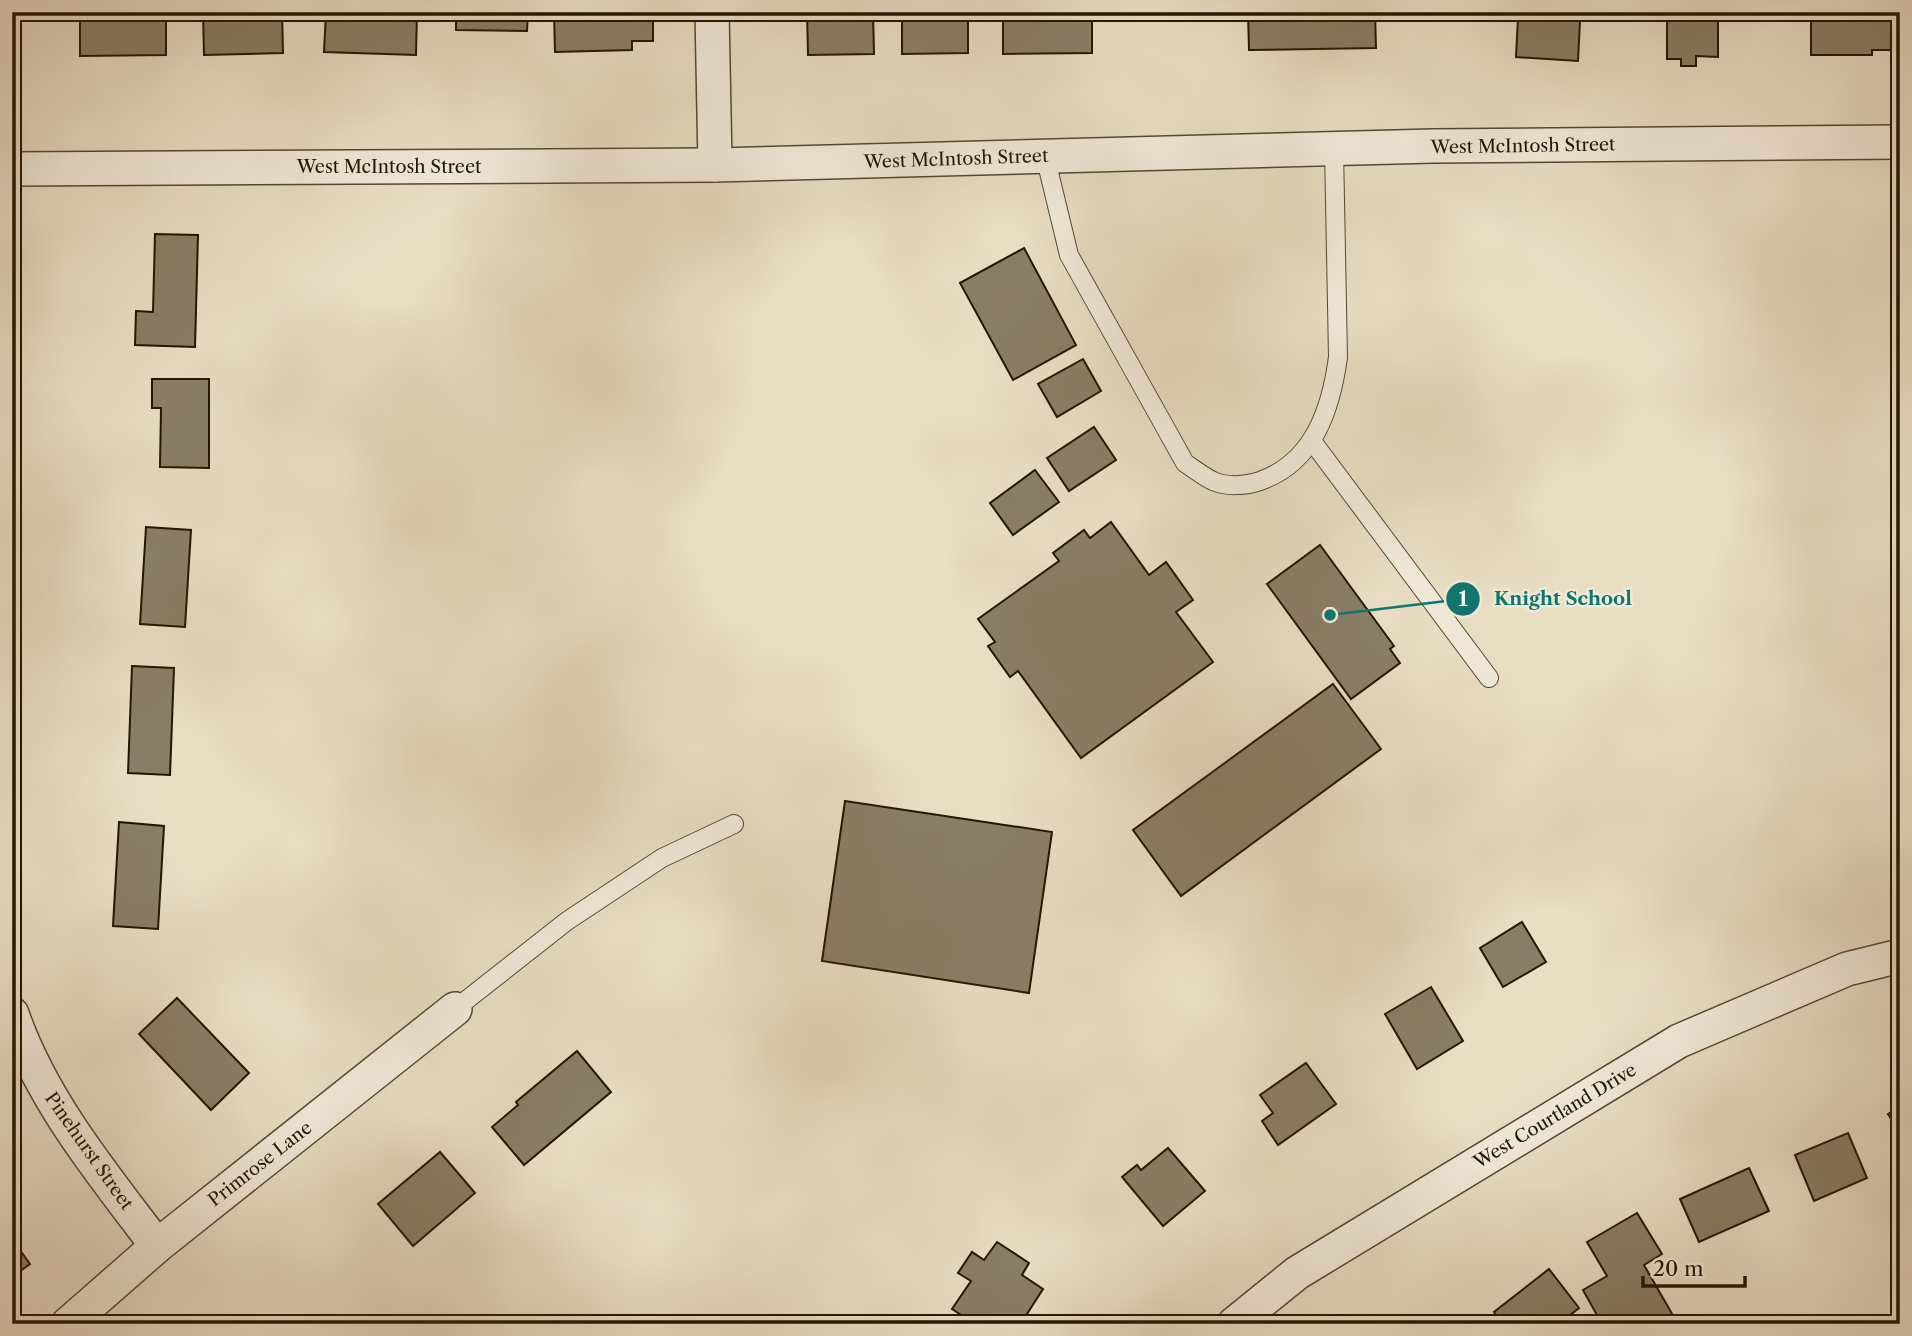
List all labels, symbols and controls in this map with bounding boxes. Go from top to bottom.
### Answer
street label: West McIntosh Street [1429,133,1616,159]
street label: West McIntosh Street [862,145,1049,173]
street label: West McIntosh Street [296,156,482,178]
callout: Knight School [1445,579,1646,619]
text: 1 [1458,586,1468,611]
text: Knight School [1494,587,1632,610]
street label: West Courtland Drive [1469,1059,1640,1174]
street label: Pinehurst Street [40,1088,138,1215]
street label: Primrose Lane [204,1117,316,1211]
scale bar [1643,1245,1744,1289]
text: 20 m [1653,1256,1704,1281]

